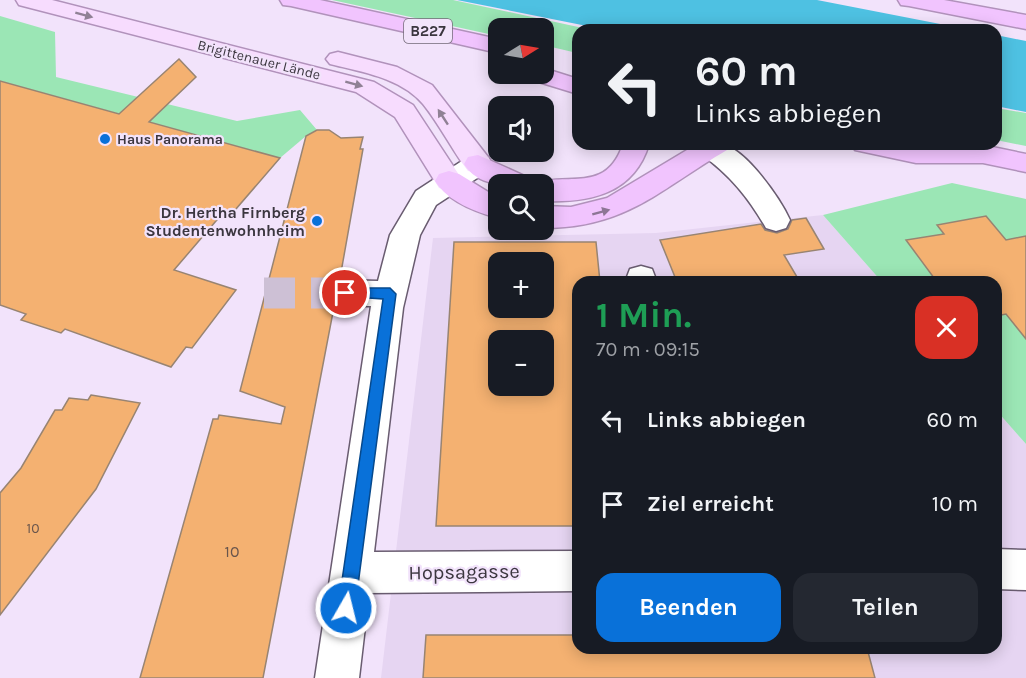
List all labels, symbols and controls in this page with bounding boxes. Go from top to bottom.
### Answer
one-way arrow [75,10,93,20]
north arrow [488,18,554,84]
map controls [488,18,554,396]
road number: B227 [404,19,452,43]
street label: Brigittenauer Lände [196,36,322,84]
text: 60 m [695,46,798,96]
icon: left [596,48,674,126]
one-way arrow [345,80,363,90]
button: sound [488,96,554,162]
text: Links abbiegen [695,97,882,129]
one-way arrow [438,109,449,125]
place label: Haus Panorama [117,131,223,148]
marker: Haus Panorama [98,132,112,146]
button: search [488,174,554,240]
place label: Dr. Hertha Firnberg Studentenwohnheim [145,203,305,240]
one-way arrow [592,207,610,217]
marker: Dr. Hertha Firnberg Studentenwohnheim [310,214,324,228]
button: + [488,252,554,318]
pin [319,267,370,318]
icon: arrive [328,276,361,309]
text: 1 Min. [596,294,691,336]
button: close [915,296,978,359]
button: − [488,330,554,396]
text: 70 m · 09:15 [596,338,700,361]
icon: left [596,404,629,437]
text: Links abbiegen [647,407,806,433]
text: 60 m [927,407,978,433]
icon: arrive [596,488,629,521]
text: Ziel erreicht [647,491,774,517]
text: 10 m [932,491,978,517]
house number: 10 [27,520,39,537]
house number: 10 [225,542,239,561]
street label: Hopsagasse [408,560,520,584]
button: Beenden [596,573,781,642]
button: Teilen [793,573,978,642]
position arrow [314,576,378,640]

